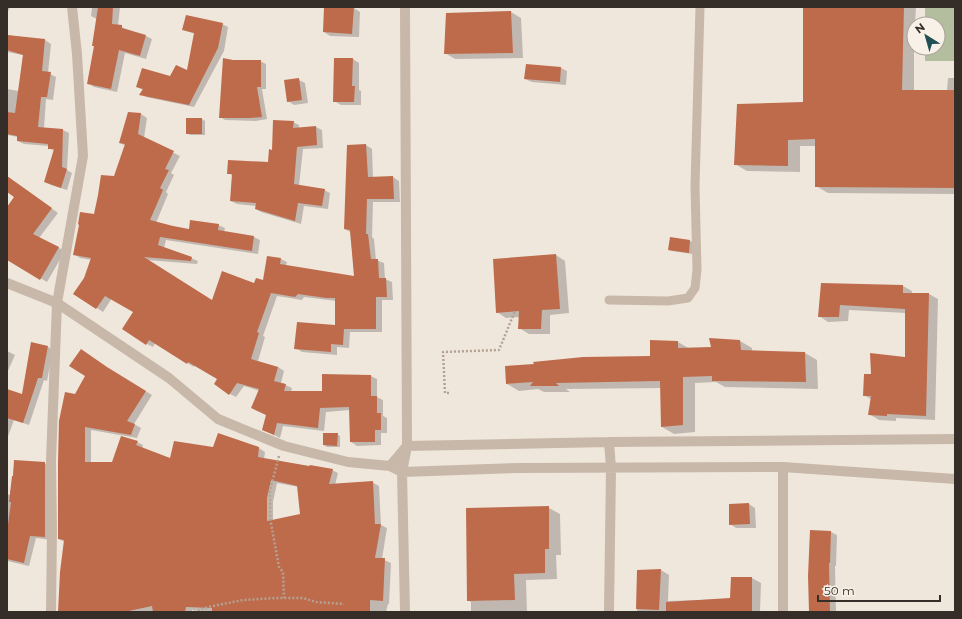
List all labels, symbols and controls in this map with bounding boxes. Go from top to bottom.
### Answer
north arrow [906,16,946,56]
text: N [912,20,928,36]
scale bar [818,577,940,603]
text: 50 m [824,583,855,598]

